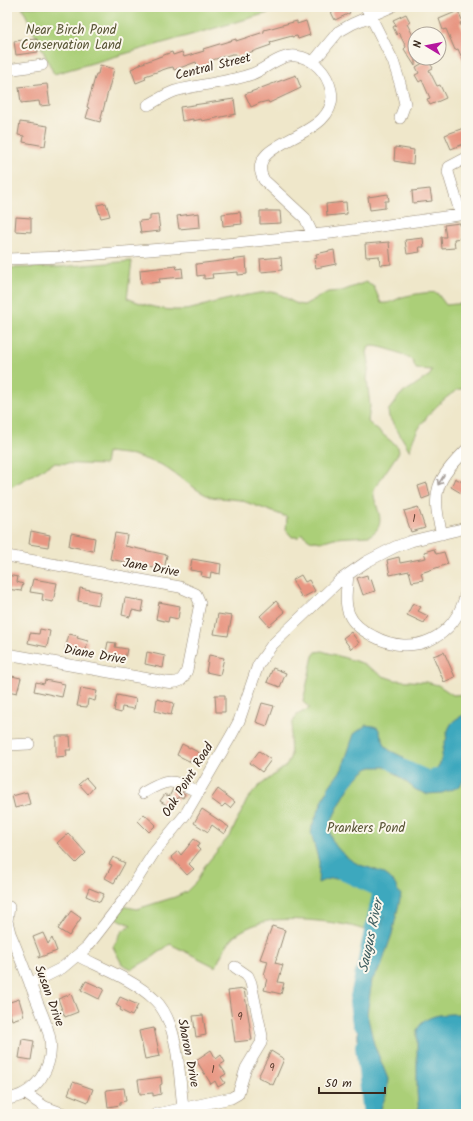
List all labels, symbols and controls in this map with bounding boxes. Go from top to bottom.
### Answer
park label: Near Birch Pond Conservation Land [21,20,122,56]
north arrow [407,26,447,66]
text: N [409,39,428,49]
street label: Central Street [173,47,254,87]
one-way arrow [437,474,445,486]
house number: 1 [412,510,416,528]
street label: Jane Drive [121,553,181,583]
street label: Diane Drive [62,639,128,671]
street label: Oak Point Road [157,738,220,821]
park label: Prankers Pond [327,818,405,839]
water label: Saugus River [353,894,390,975]
street label: Susan Drive [28,962,70,1030]
house number: 9 [237,1008,243,1026]
street label: Sharon Drive [171,1017,205,1089]
house number: 9 [269,1059,275,1077]
house number: 1 [211,1061,215,1079]
scale bar [319,1069,385,1095]
text: 50 m [325,1074,352,1093]

